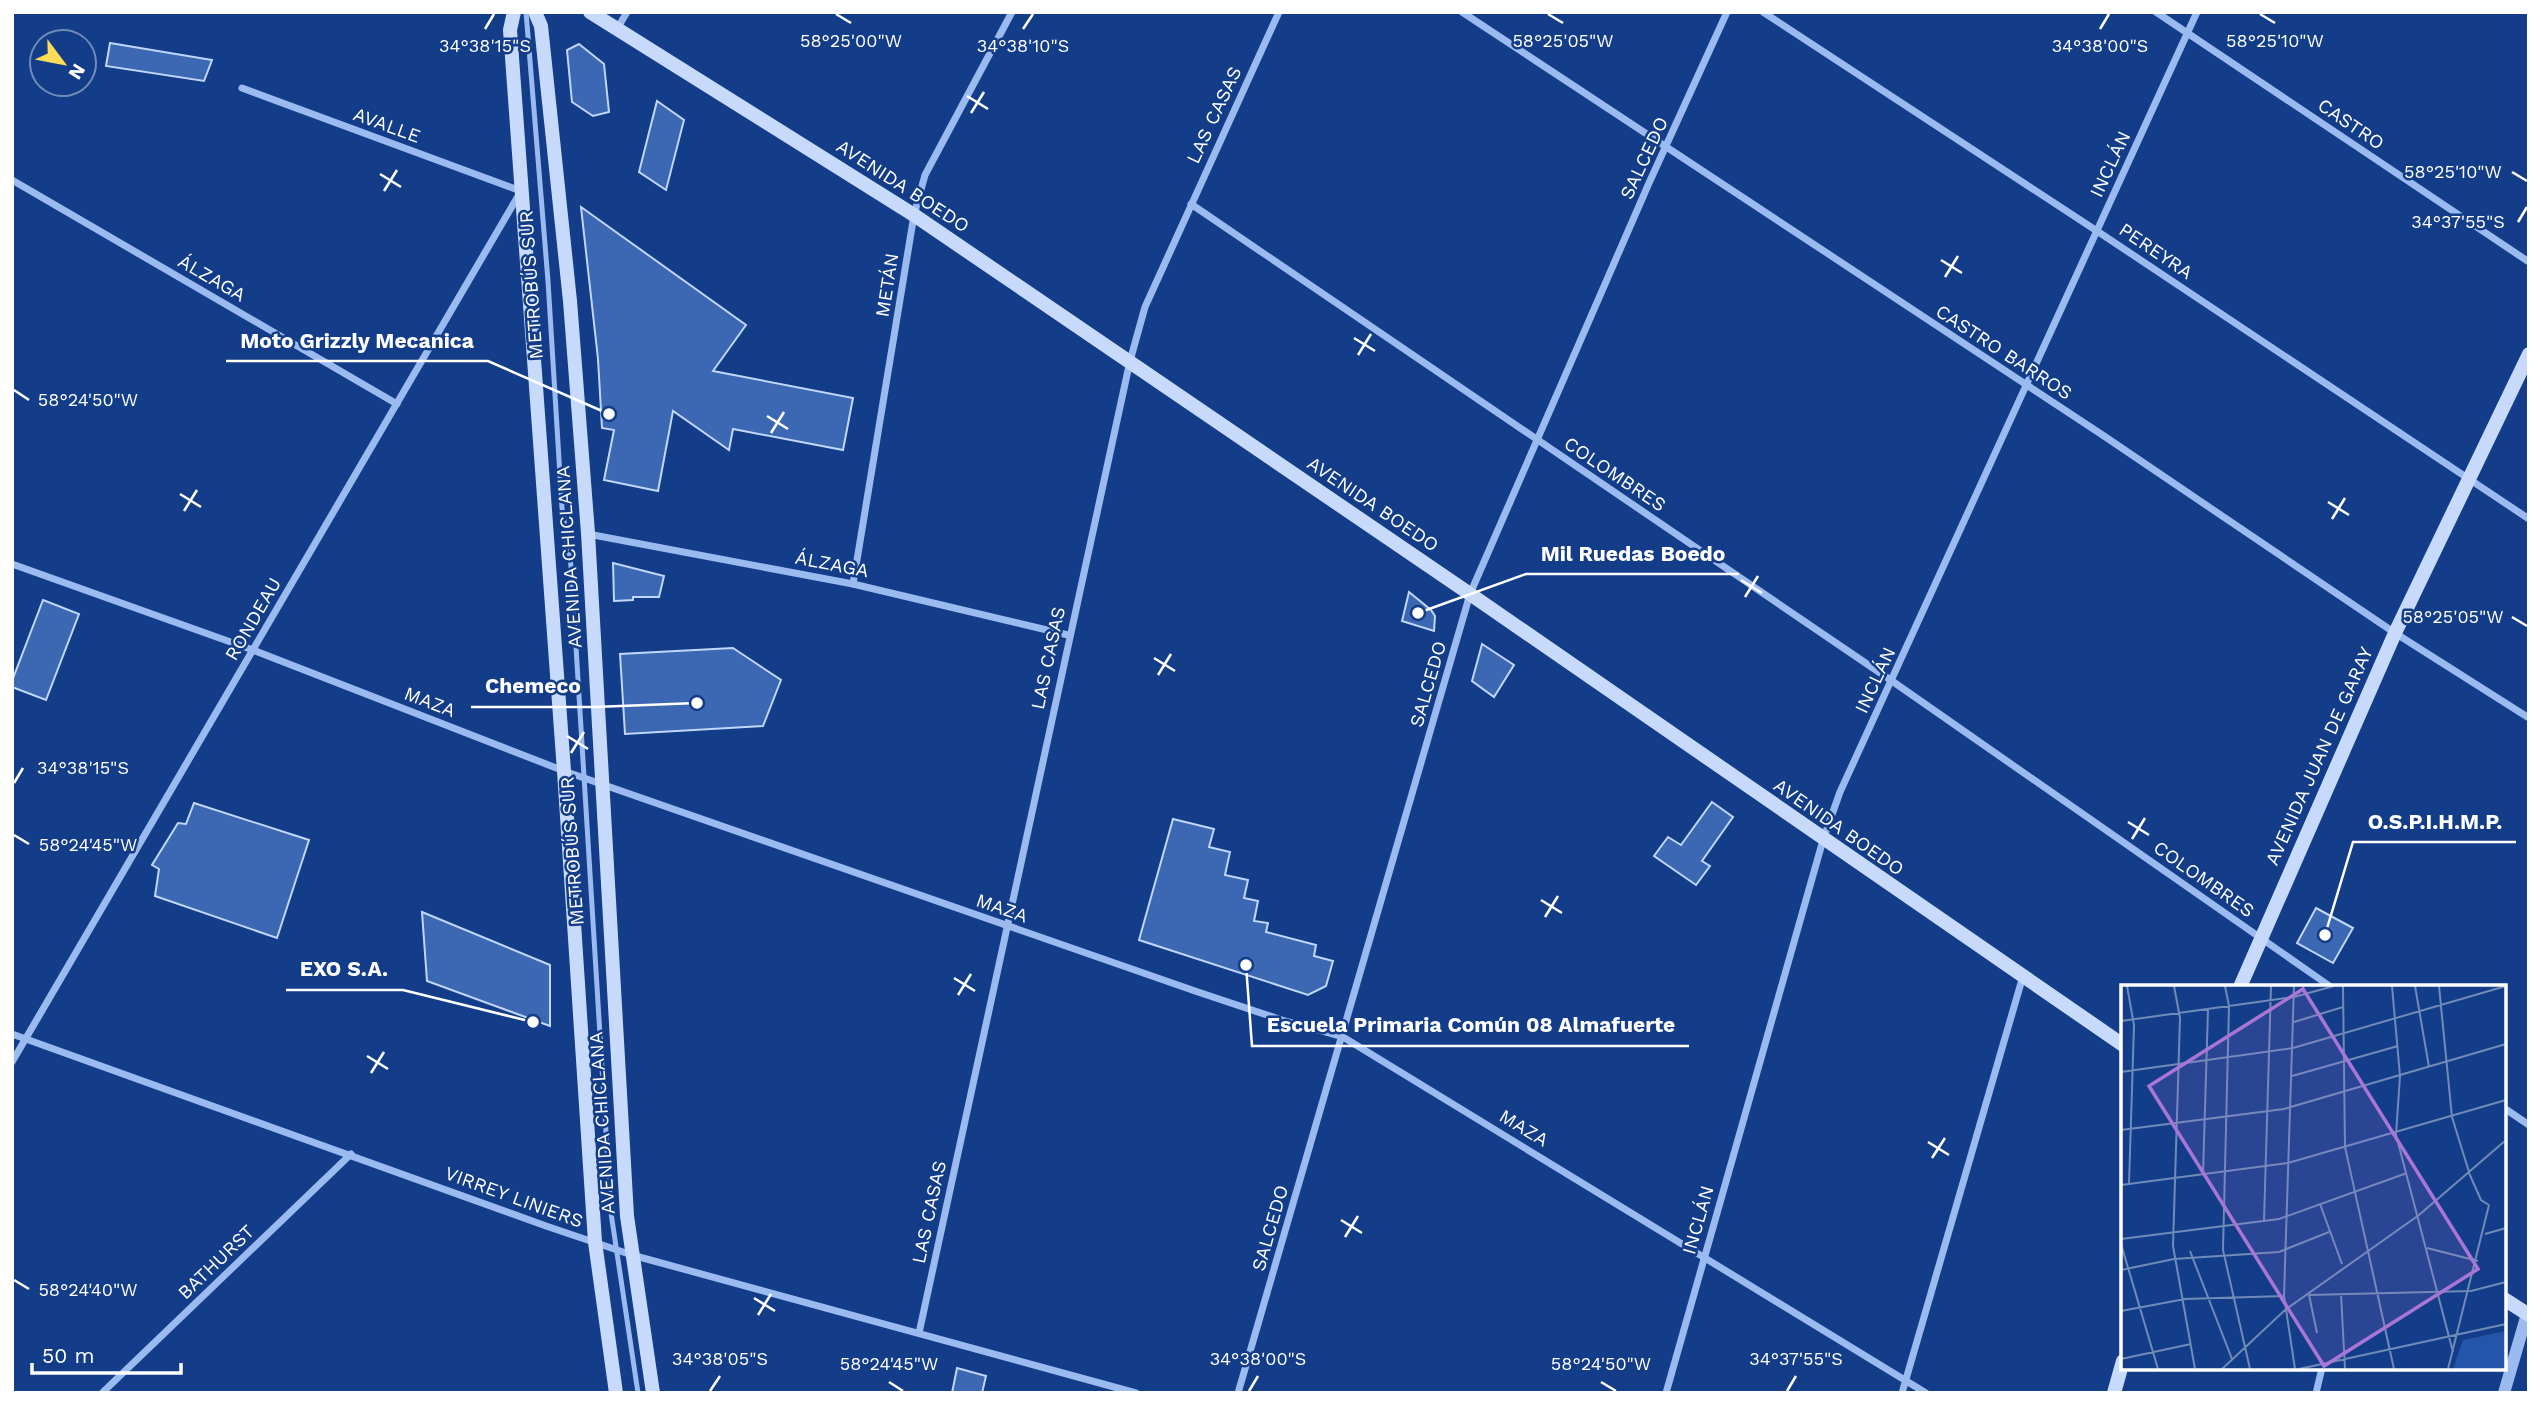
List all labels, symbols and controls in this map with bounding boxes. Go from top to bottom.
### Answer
north arrow [28,28,98,98]
text: 58°25'00"W [800,30,902,51]
text: 58°25'05"W [1512,30,1614,51]
text: 58°25'10"W [2226,30,2324,51]
text: 34°38'15"S [439,35,531,56]
text: 34°38'10"S [977,35,1069,56]
text: 34°38'00"S [2052,35,2148,56]
text: N [64,60,90,84]
street label: LAS CASAS [1182,63,1246,167]
street label: CASTRO [2313,93,2389,155]
street label: AVALLE [350,102,424,148]
street label: SALCEDO [1615,113,1673,203]
street label: INCLÁN [2085,127,2135,201]
street label: AVENIDA BOEDO [832,135,974,237]
text: 58°25'10"W [2404,161,2502,182]
street label: METROBÚS SUR [514,210,548,360]
text: 34°37'55"S [2411,211,2505,232]
street label: PEREYRA [2115,218,2198,284]
street label: ÁLZAGA [174,249,250,307]
street label: METÁN [871,251,903,319]
street label: CASTRO BARROS [1931,299,2077,405]
callout: Moto Grizzly Mecanica [226,319,488,361]
text: Moto Grizzly Mecanica [240,328,475,353]
text: 58°24'50"W [38,389,138,410]
street label: COLOMBRES [1560,431,1670,517]
street label: AVENIDA BOEDO [1303,452,1443,556]
street label: AVENIDA CHICLANA [551,464,587,649]
callout: Mil Ruedas Boedo [1526,532,1739,574]
text: Mil Ruedas Boedo [1541,541,1725,566]
street label: ÁLZAGA [793,546,871,582]
street label: RONDEAU [220,573,286,665]
street label: LAS CASAS [1026,605,1070,711]
text: 58°25'05"W [2402,606,2504,627]
street label: SALCEDO [1405,638,1451,730]
street label: INCLÁN [1850,643,1900,717]
street label: AVENIDA JUAN DE GARAY [2260,643,2378,869]
callout: Chemeco [471,665,595,707]
text: Chemeco [485,673,581,698]
street label: MAZA [401,682,459,722]
text: 34°38'15"S [37,757,129,778]
street label: AVENIDA BOEDO [1769,774,1909,880]
street label: METROBÚS SUR [555,776,589,926]
callout: O.S.P.I.H.M.P. [2353,800,2516,842]
text: O.S.P.I.H.M.P. [2368,809,2502,834]
text: 58°24'45"W [39,834,137,855]
street label: COLOMBRES [2149,836,2259,922]
street label: MAZA [973,888,1031,928]
callout: EXO S.A. [286,948,403,990]
text: EXO S.A. [300,956,388,981]
inset map [2121,985,2506,1370]
callout: Escuela Primaria Común 08 Almafuerte [1252,1004,1689,1046]
text: Escuela Primaria Común 08 Almafuerte [1267,1012,1675,1037]
street label: AVENIDA CHICLANA [584,1030,620,1215]
street label: MAZA [1495,1104,1553,1152]
street label: LAS CASAS [907,1159,951,1265]
street label: VIRREY LINIERS [442,1161,586,1233]
street label: SALCEDO [1247,1182,1293,1274]
street label: INCLÁN [1677,1183,1719,1257]
street label: BATHURST [173,1220,259,1304]
text: 58°24'40"W [38,1279,138,1300]
scale bar [32,1332,180,1376]
text: 50 m [42,1343,94,1368]
text: 34°38'05"S [672,1348,768,1369]
text: 34°38'00"S [1210,1348,1306,1369]
text: 34°37'55"S [1749,1348,1843,1369]
text: 58°24'45"W [840,1353,938,1374]
text: 58°24'50"W [1551,1353,1651,1374]

